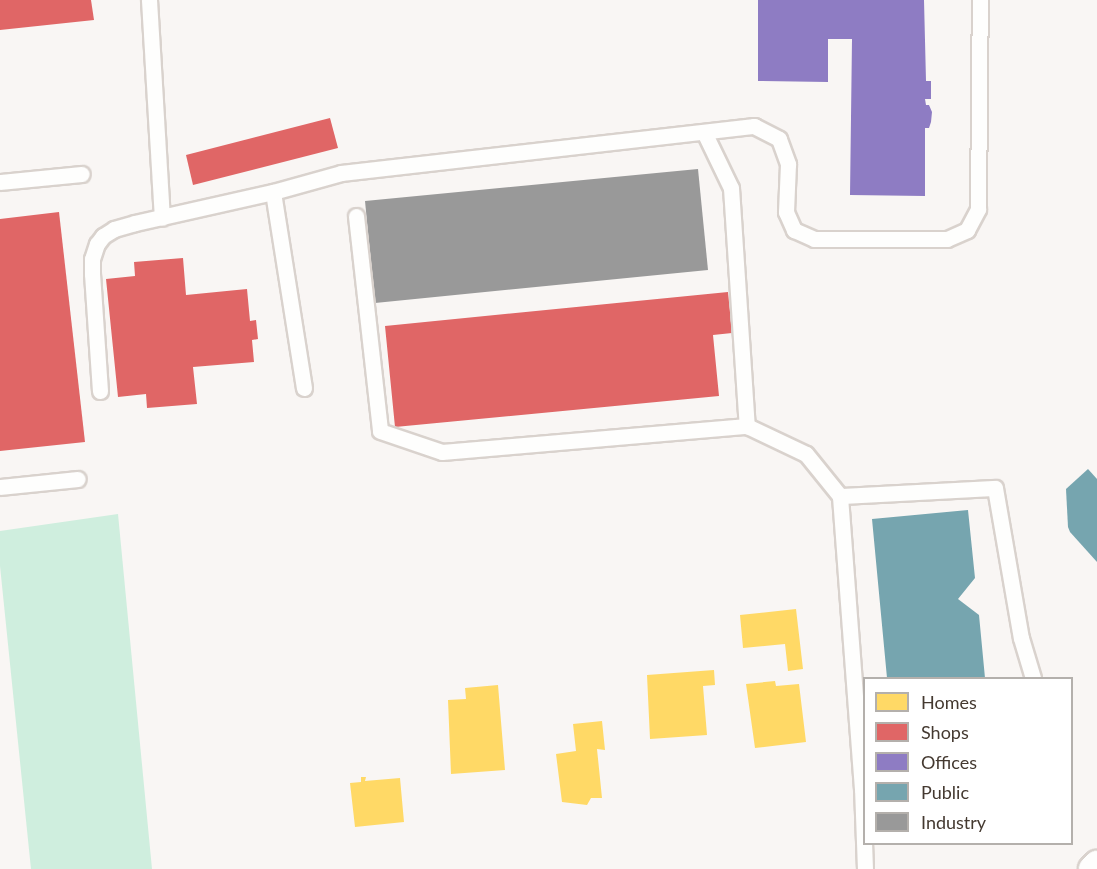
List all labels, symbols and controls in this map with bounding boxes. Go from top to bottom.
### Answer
legend [863,677,1073,845]
text: Homes [921,691,977,713]
text: Shops [921,721,969,743]
text: Offices [921,751,977,773]
text: Public [921,781,969,803]
text: Industry [921,811,986,833]

